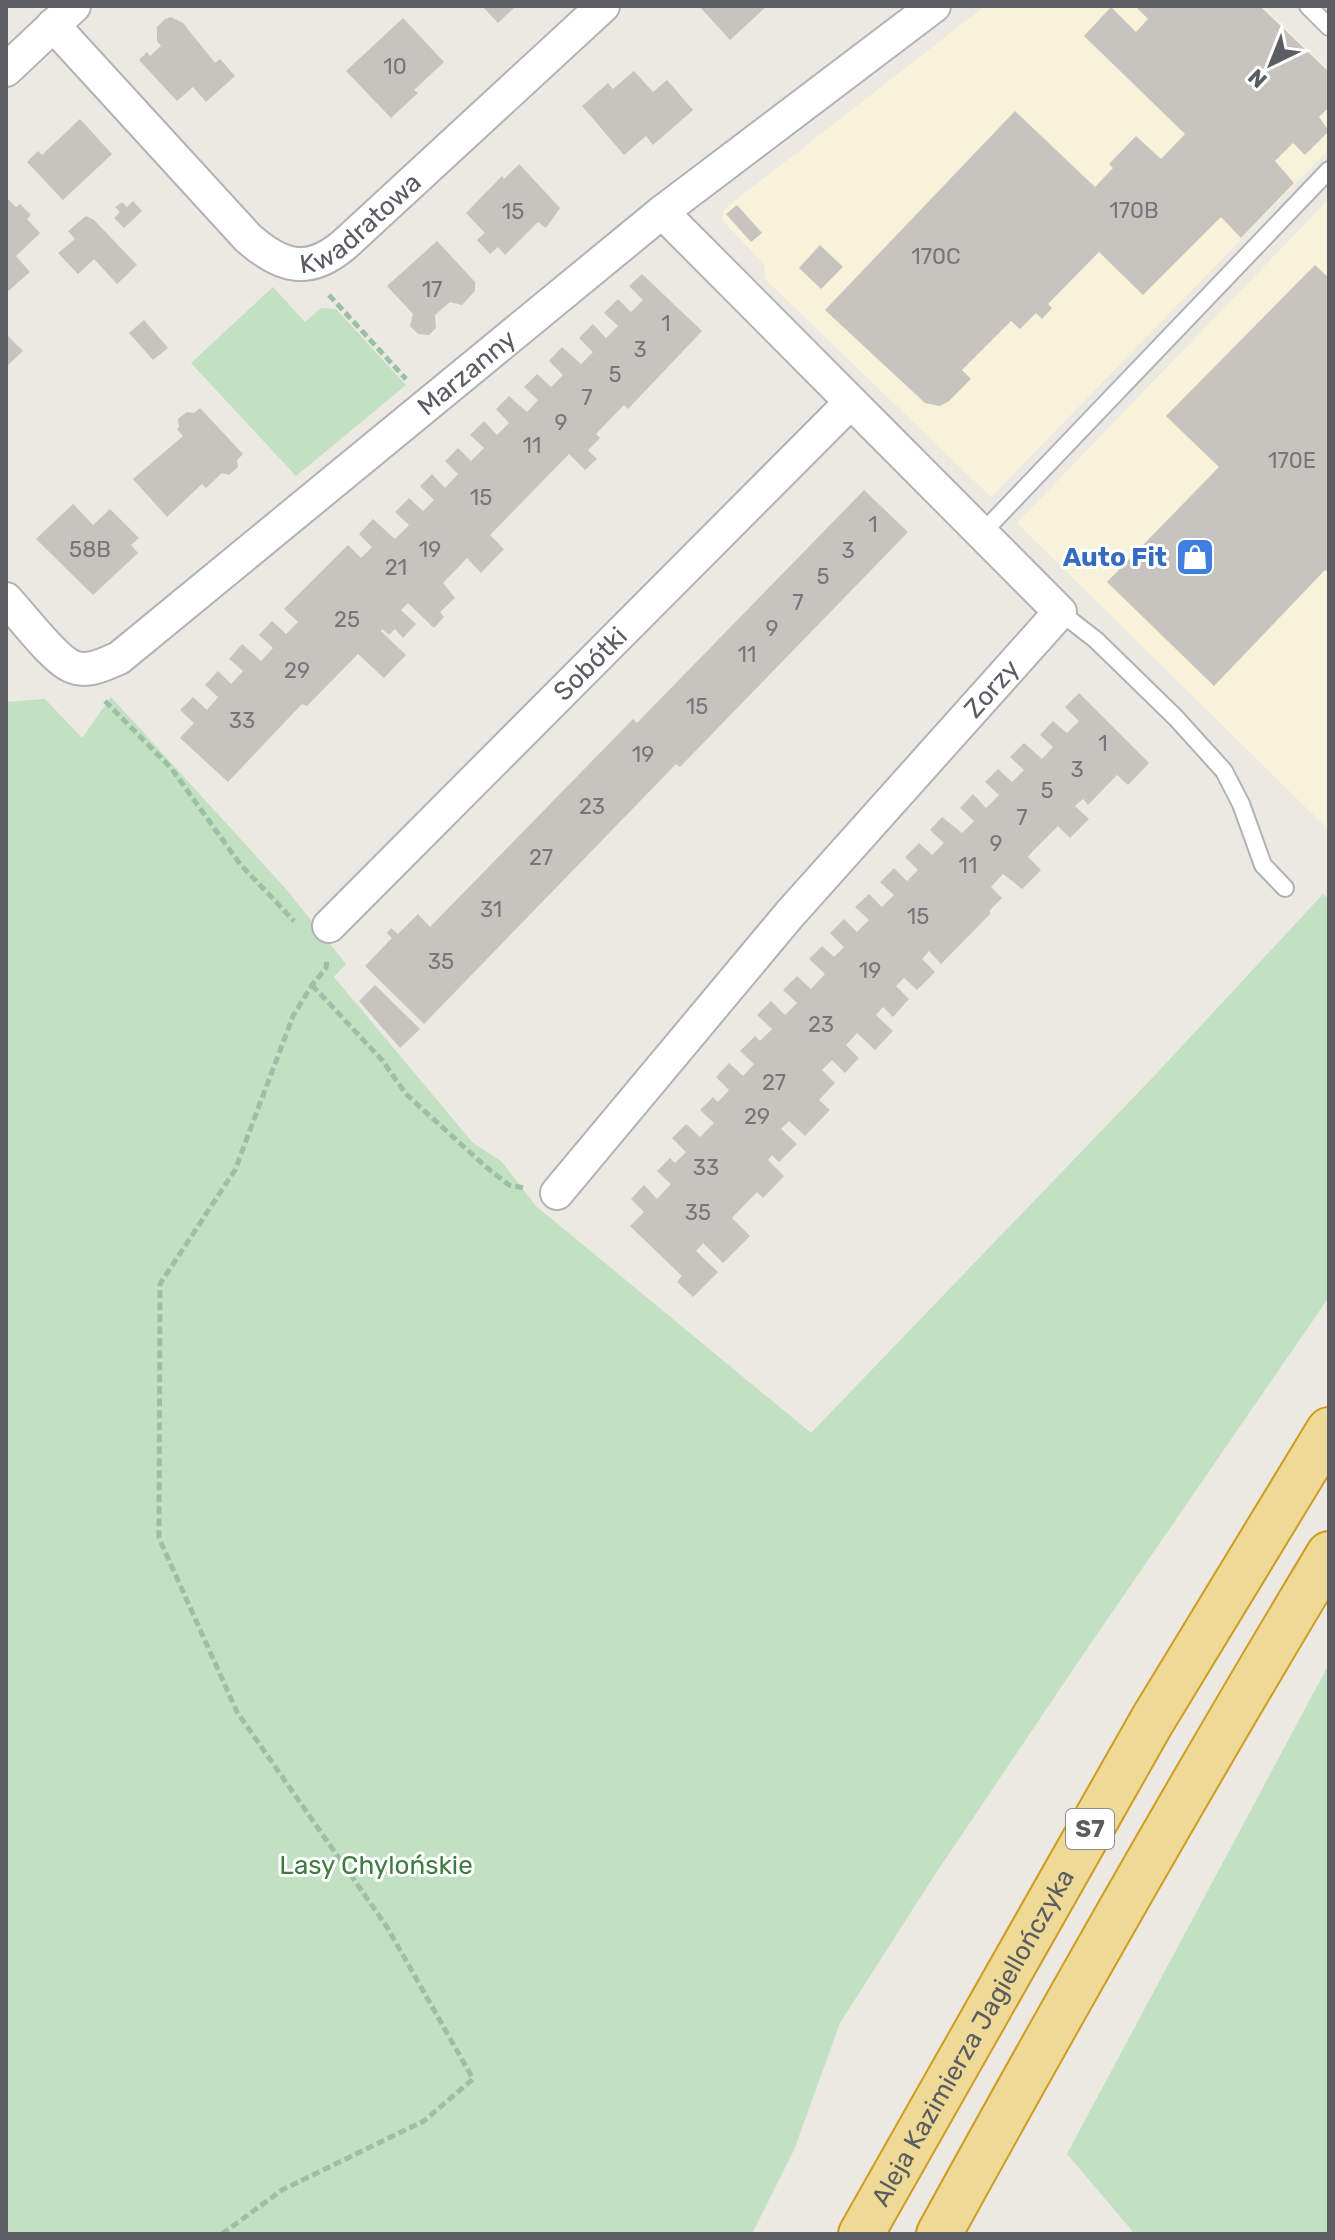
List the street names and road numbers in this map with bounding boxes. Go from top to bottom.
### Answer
street label: Kwadratowa [298,167,428,281]
street label: Marzanny [412,323,522,422]
street label: Sobótki [547,621,634,708]
street label: Zorzy [958,653,1026,724]
road number: S7 [1066,1809,1114,1849]
street label: Aleja Kazimierza Jagiellończyka [865,1864,1081,2212]

